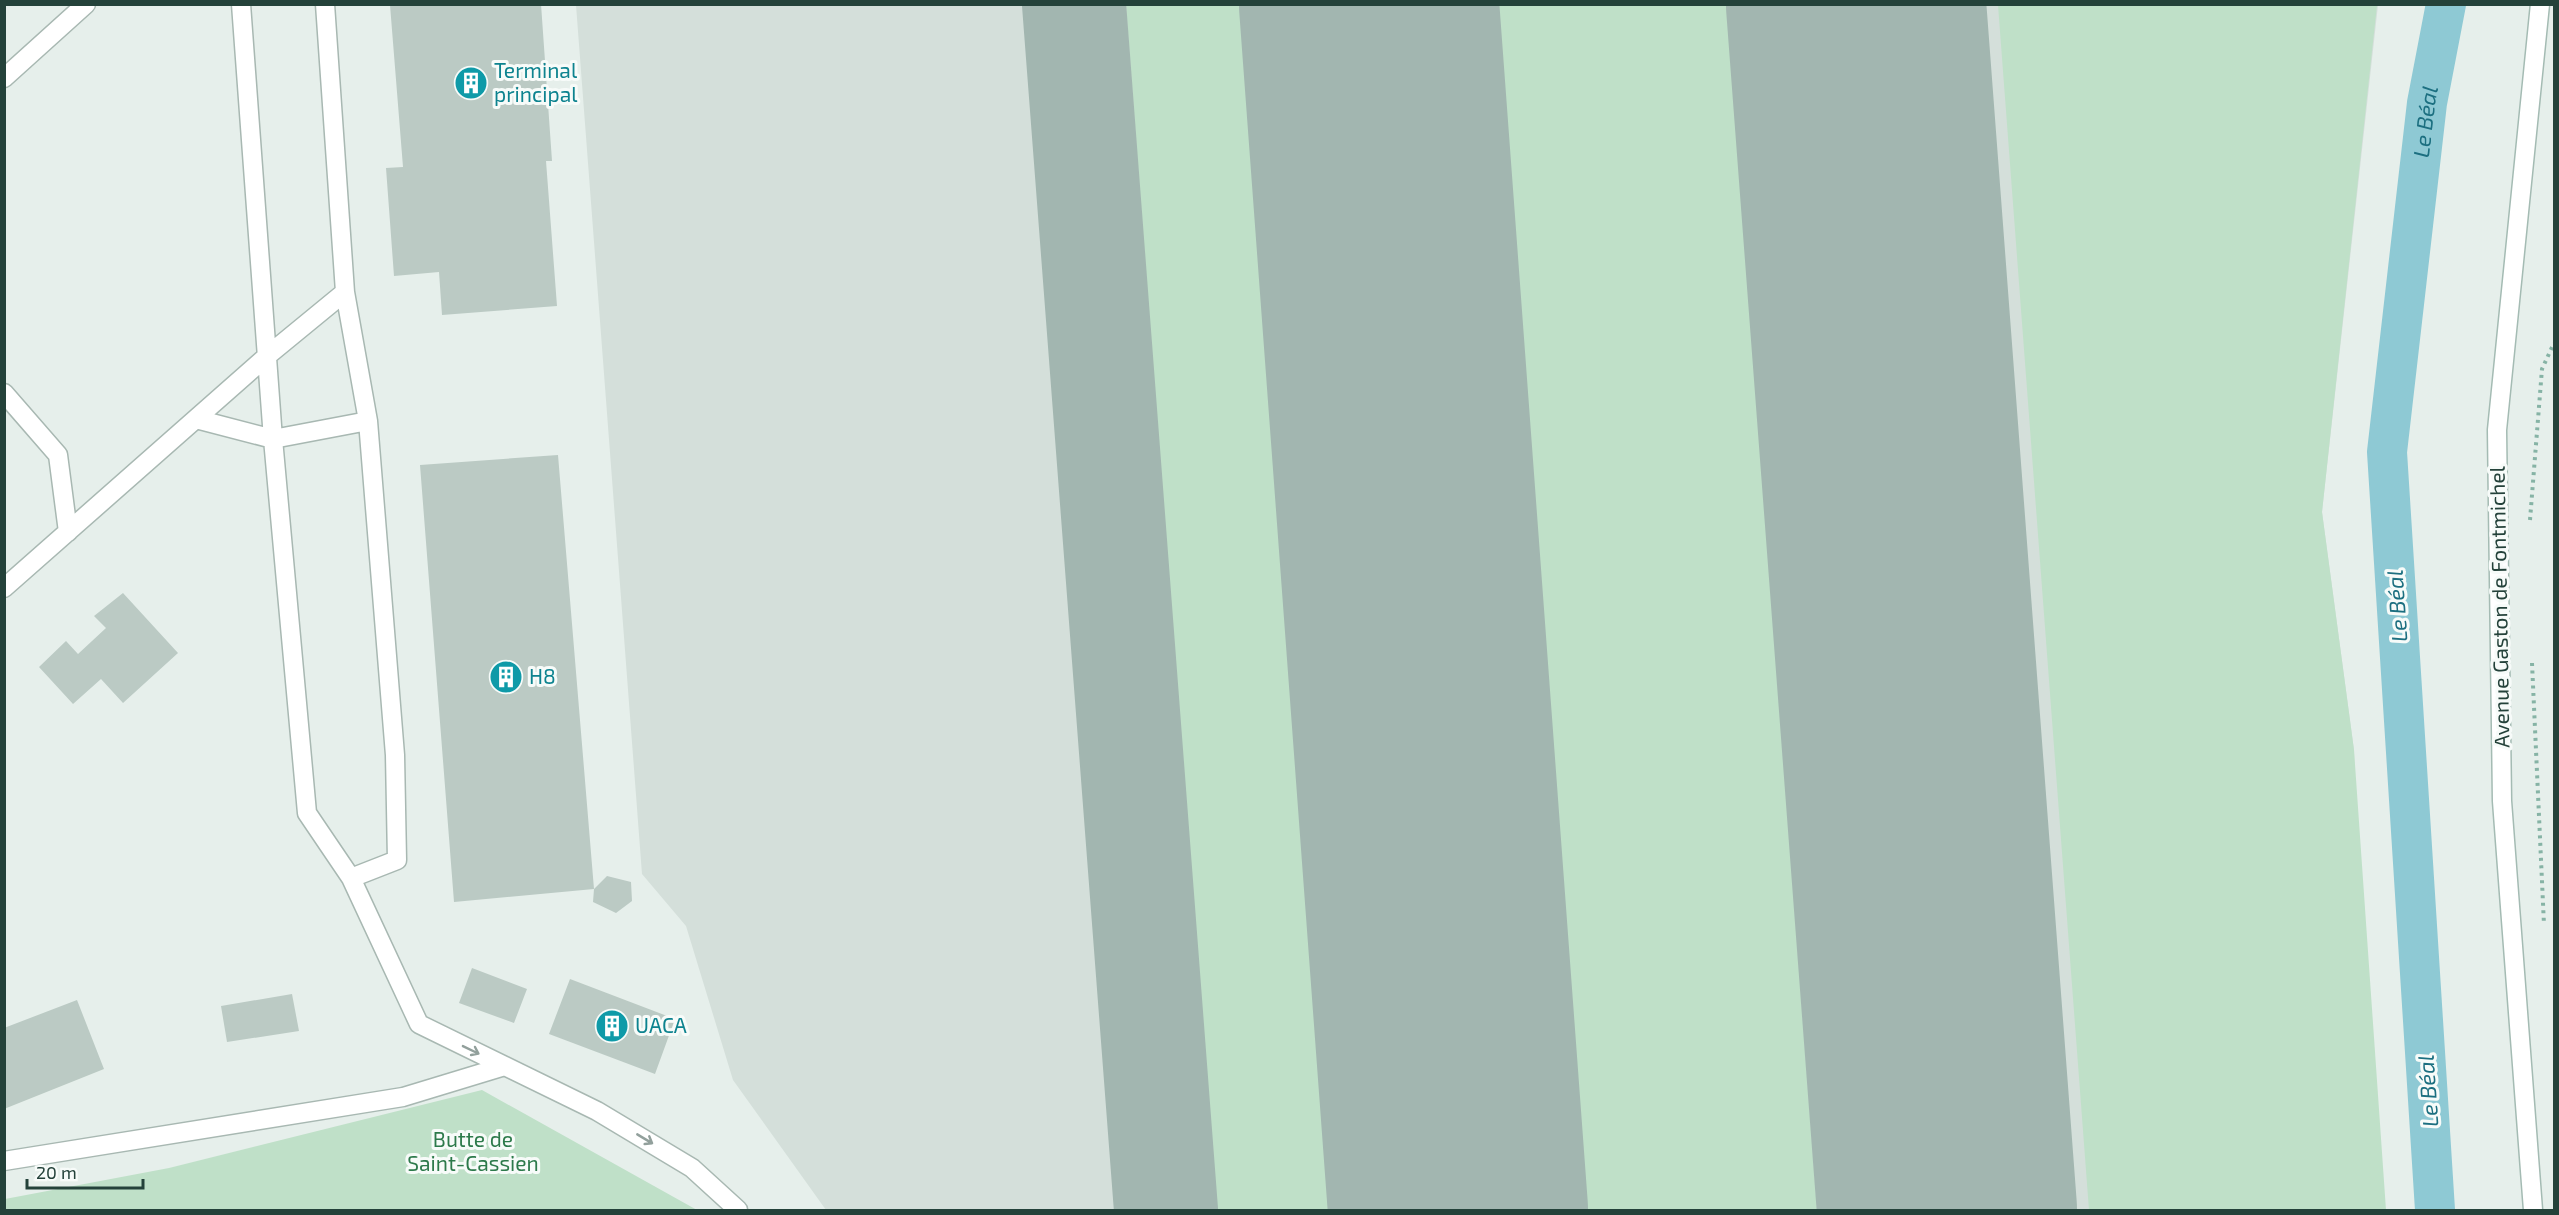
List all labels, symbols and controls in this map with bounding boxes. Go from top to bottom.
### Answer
place label: Terminal principal [494,57,578,106]
building icon: Terminal principal [453,65,489,101]
water label: Le Béal [2407,83,2442,159]
street label: Avenue Gaston de Fontmichel [2484,465,2513,748]
water label: Le Béal [2381,569,2411,643]
building icon: H8 [488,659,524,695]
place label: H8 [529,663,556,688]
building icon: UACA [594,1008,630,1044]
place label: UACA [635,1012,687,1037]
one-way arrow [462,1044,480,1056]
water label: Le Béal [2412,1054,2442,1128]
park label: Butte de Saint-Cassien [407,1126,539,1175]
one-way arrow [636,1134,653,1146]
scale bar [27,1152,142,1190]
text: 20 m [36,1161,77,1183]

